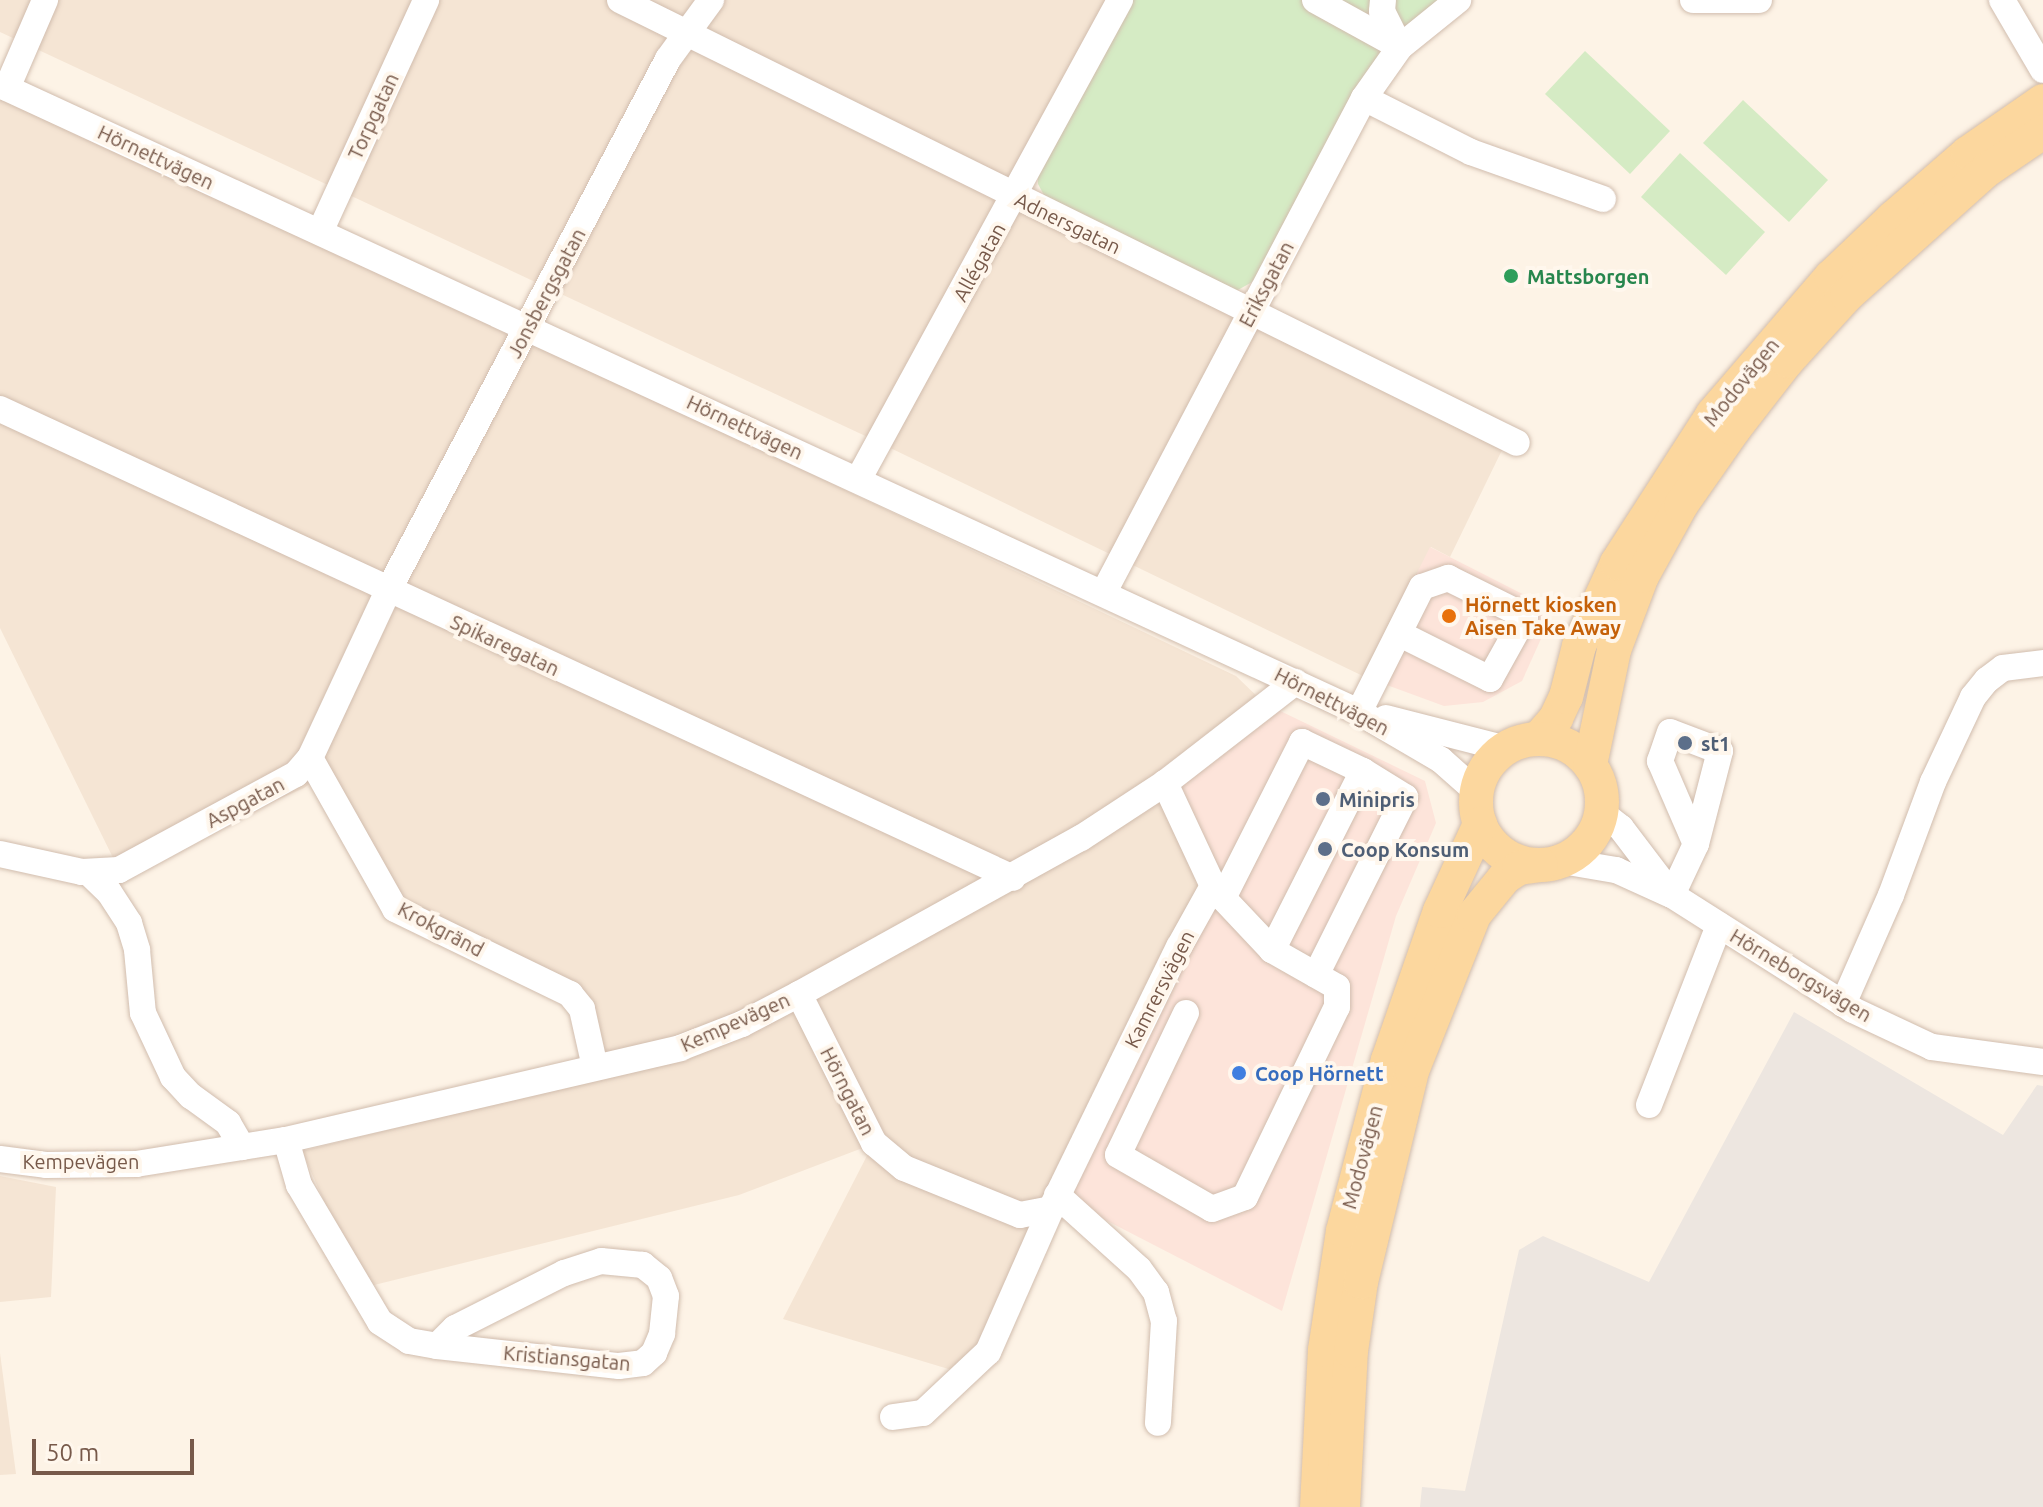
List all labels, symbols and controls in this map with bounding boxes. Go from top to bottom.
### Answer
street label: Torpgatan [343,69,403,163]
street label: Hörnettvägen [94,120,218,194]
street label: Adnersgatan [1011,187,1125,259]
street label: Allégatan [948,219,1010,305]
street label: Jonsbergsgatan [502,224,590,362]
street label: Eriksgatan [1233,237,1299,331]
place label: Mattsborgen [1527,264,1649,288]
marker: Mattsborgen [1502,267,1520,285]
street label: Modovägen [1698,333,1784,431]
street label: Hörnettvägen [683,390,807,464]
place label: Hörnett kiosken Aisen Take Away [1465,592,1621,639]
marker: Hörnett kiosken Aisen Take Away [1440,607,1458,625]
street label: Spikaregatan [447,609,563,681]
street label: Hörnettvägen [1271,662,1393,740]
place label: st1 [1701,731,1730,755]
marker: st1 [1676,734,1694,752]
street label: Aspgatan [202,771,288,833]
place label: Minipris [1339,787,1415,811]
marker: Minipris [1314,790,1332,808]
place label: Coop Konsum [1341,837,1469,861]
marker: Coop Konsum [1316,840,1334,858]
street label: Krokgränd [394,896,488,962]
street label: Hörneborgsvägen [1726,923,1876,1027]
street label: Kamrersvägen [1119,926,1199,1052]
street label: Kempevägen [677,987,793,1057]
street label: Hörngatan [816,1043,880,1139]
place label: Coop Hörnett [1255,1061,1384,1085]
marker: Coop Hörnett [1230,1064,1248,1082]
street label: Modovägen [1337,1102,1387,1212]
street label: Kempevägen [23,1149,139,1173]
street label: Kristiansgatan [502,1340,632,1376]
scale bar [36,1423,198,1473]
text: 50 m [46,1439,99,1466]

